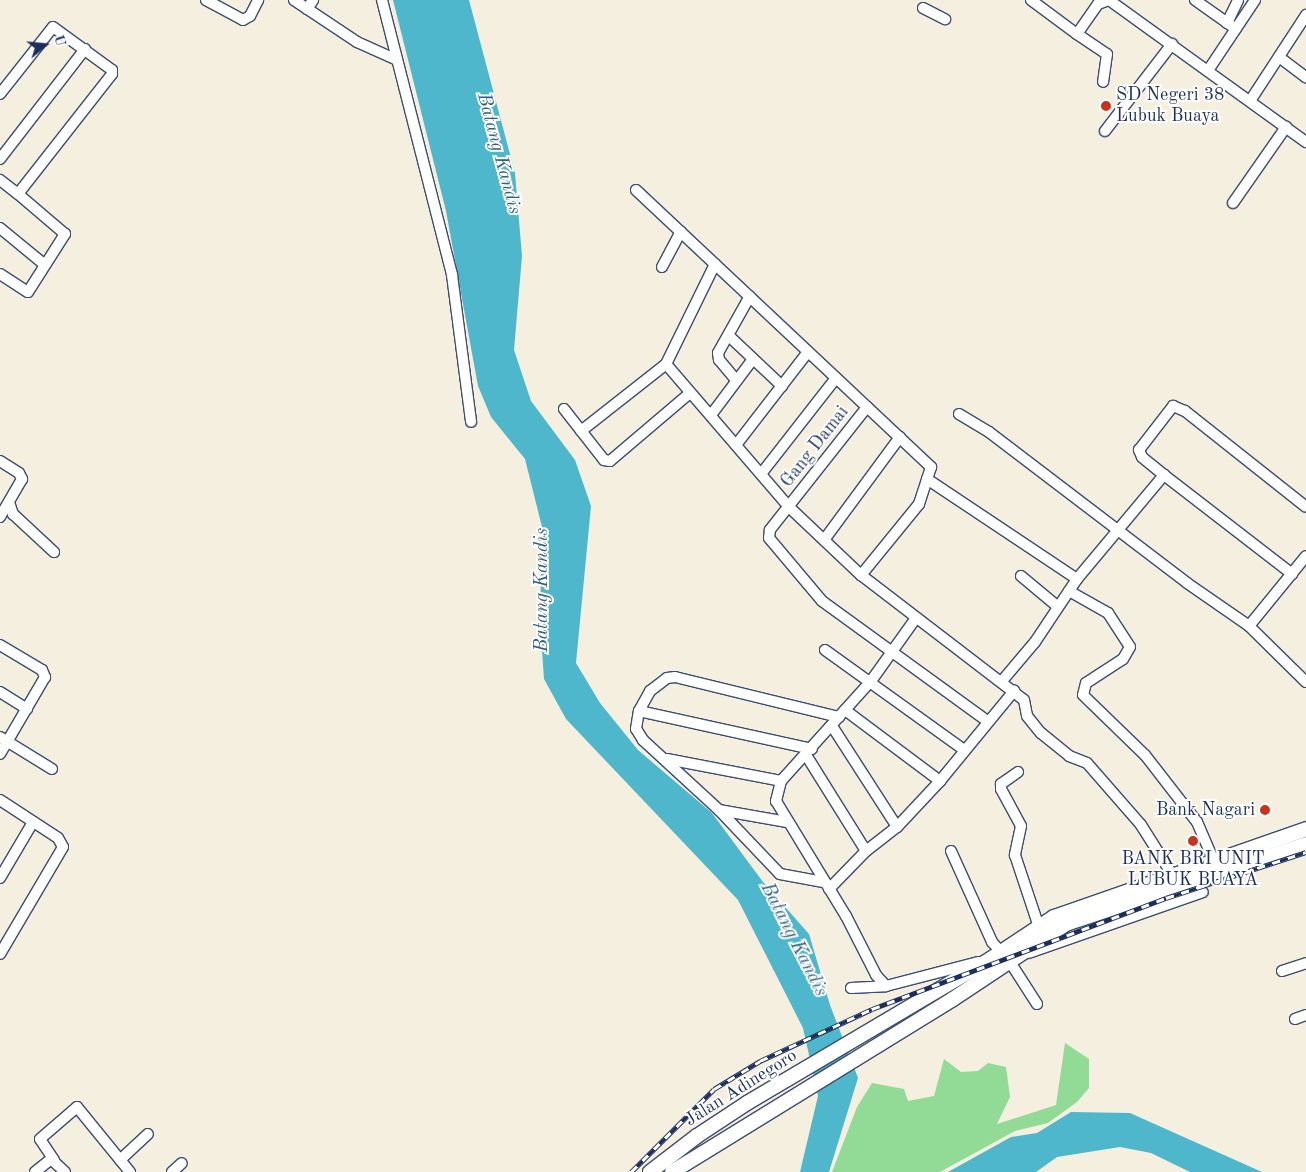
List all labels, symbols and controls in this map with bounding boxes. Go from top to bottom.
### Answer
north arrow [20,20,70,70]
text: U [51,33,68,48]
place label: SD Negeri 38 Lubuk Buaya [1116,85,1225,128]
water label: Batang Kandis [471,91,525,217]
marker: SD Negeri 38 Lubuk Buaya [1100,100,1112,112]
street label: Gang Damai [777,402,853,492]
water label: Batang Kandis [532,528,554,652]
place label: Bank Nagari [1156,799,1255,821]
marker: Bank Nagari [1259,804,1271,816]
marker: BANK BRI UNIT LUBUK BUAYA [1187,835,1199,847]
place label: BANK BRI UNIT LUBUK BUAYA [1121,849,1265,892]
water label: Batang Kandis [755,879,831,1001]
street label: Jalan Adinegoro [681,1045,801,1131]

